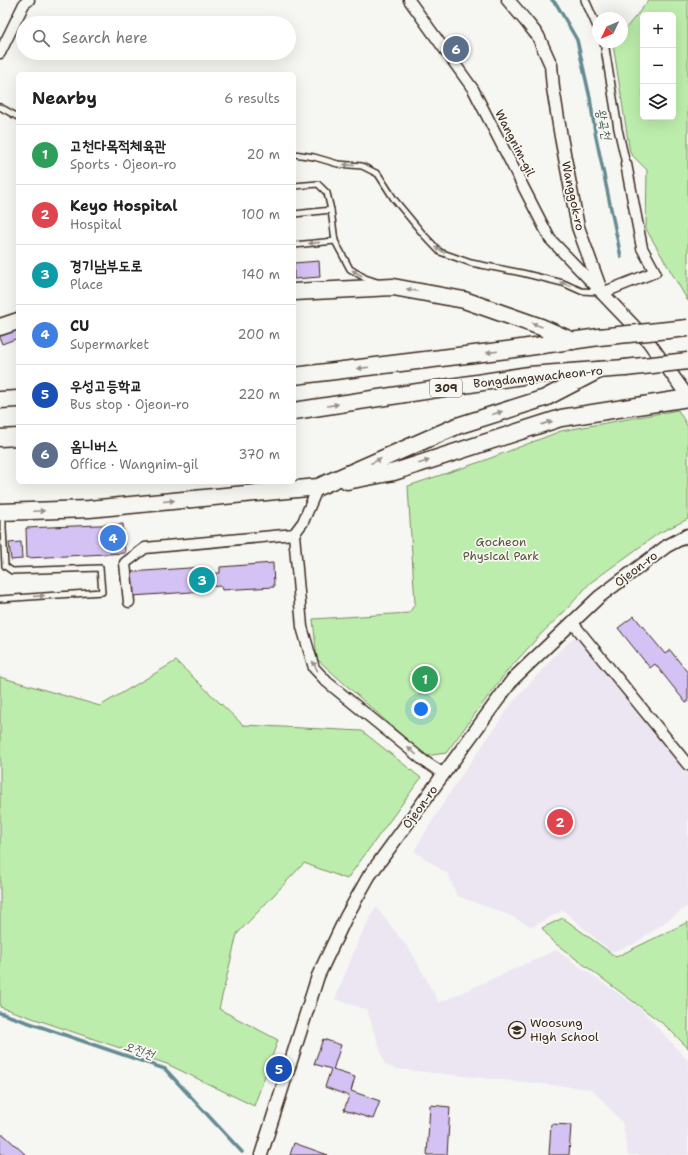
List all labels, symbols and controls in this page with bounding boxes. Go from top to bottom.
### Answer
north arrow [592,12,628,48]
map controls [640,12,676,120]
button: + [640,12,676,48]
search box [16,16,296,60]
icon: search [30,27,52,49]
text: Search here [62,28,148,48]
pin: 6 [443,34,469,64]
button: − [640,48,676,84]
button: layers [640,84,676,120]
text: Nearby [32,87,97,109]
text: 6 results [224,90,280,107]
street label: Wangnim-gil [491,107,539,179]
water label: 왕곡천 [592,107,616,143]
text: 고천다목적체육관 [70,136,167,156]
text: 1 [42,146,48,163]
text: 20 m [247,146,280,163]
text: Sports · Ojeon-ro [70,156,177,173]
street label: Wanggok-ro [558,160,588,232]
one-way arrow [343,161,355,168]
text: Keyo Hospital [70,196,177,216]
text: 2 [40,206,50,223]
text: 100 m [241,206,280,223]
text: Hospital [70,216,121,233]
one-way arrow [308,239,320,246]
one-way arrow [435,246,445,254]
text: 경기남부도로 [70,256,142,276]
text: 3 [40,266,50,283]
text: 140 m [241,266,280,283]
one-way arrow [351,269,363,276]
text: Place [70,276,103,293]
one-way arrow [558,281,570,287]
one-way arrow [406,287,418,293]
text: CU [70,316,89,336]
one-way arrow [530,322,542,328]
text: 4 [40,326,50,343]
text: 200 m [238,326,280,343]
text: Supermarket [70,336,149,353]
one-way arrow [486,349,498,355]
street label: Bongdamgwacheon-ro [472,362,604,392]
one-way arrow [357,364,369,371]
text: 우성고등학교 [70,376,142,396]
road number: 309 [430,379,462,397]
text: 5 [41,386,49,403]
text: 220 m [238,386,280,403]
text: Bus stop · Ojeon-ro [70,396,189,413]
one-way arrow [326,402,339,408]
one-way arrow [492,410,504,416]
one-way arrow [542,419,554,425]
text: 옴니버스 [70,436,118,456]
text: 6 [40,446,50,463]
text: 370 m [238,446,280,463]
text: Office · Wangnim-gil [70,456,198,473]
one-way arrow [371,458,382,464]
one-way arrow [418,459,430,465]
one-way arrow [163,498,175,505]
one-way arrow [33,508,46,514]
pin: 4 [100,523,126,553]
park label: Gocheon Physical Park [463,534,539,564]
street label: Ojeon-ro [611,548,661,590]
pin: 3 [189,565,215,595]
one-way arrow [33,593,45,600]
one-way arrow [312,660,318,672]
pin: 1 [412,664,438,694]
your location [411,699,431,719]
one-way arrow [407,747,418,756]
street label: Ojeon-ro [399,782,441,832]
pin: 2 [547,807,573,837]
place label: Woosung High School [530,1015,599,1045]
school or university icon: Woosung High School [507,1020,527,1040]
water label: 오전천 [121,1037,158,1064]
pin: 5 [266,1054,292,1084]

